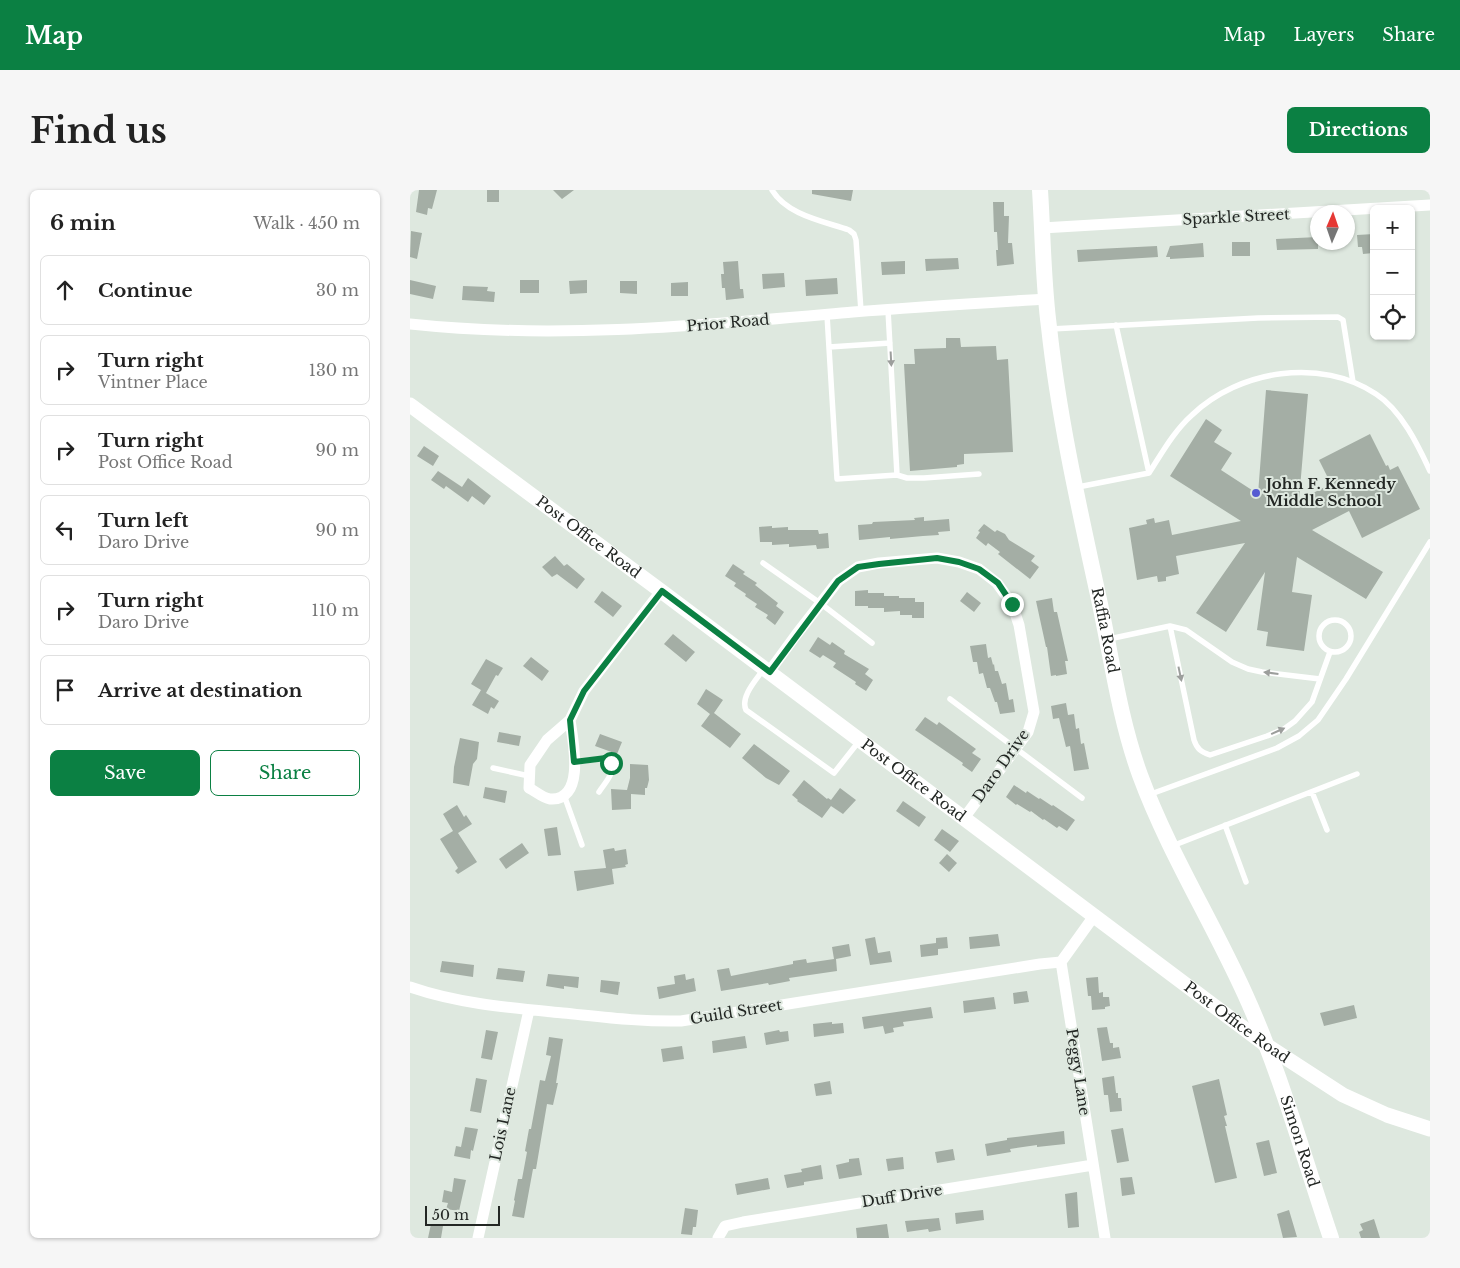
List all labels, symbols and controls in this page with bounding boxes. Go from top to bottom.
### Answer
text: Map [25,21,83,50]
text: Map [1224,24,1265,46]
text: Layers [1293,24,1354,46]
text: Share [1382,24,1435,46]
button: Directions [1287,107,1430,153]
text: Find us [30,109,167,152]
street label: Sparkle Street [1182,204,1290,229]
north arrow [1310,205,1355,250]
map controls [1370,205,1415,340]
button: + [1370,205,1415,250]
text: 6 min [50,210,116,236]
text: Walk · 450 m [254,213,360,233]
button: − [1370,250,1415,295]
icon: ahead [51,276,79,304]
text: Continue [98,279,193,302]
text: 30 m [316,280,359,300]
button: locate [1370,295,1415,340]
street label: Prior Road [686,309,770,336]
text: Turn right [98,349,204,372]
one-way arrow [887,351,895,367]
icon: right [51,356,79,384]
text: 130 m [309,360,359,380]
text: Vintner Place [98,372,208,392]
text: Turn right [98,429,204,452]
icon: right [51,436,79,464]
text: 90 m [316,440,359,460]
text: Post Office Road [98,452,233,472]
place label: John F. Kennedy Middle School [1263,474,1396,510]
marker: John F. Kennedy Middle School [1250,487,1262,499]
street label: Post Office Road [532,492,645,582]
text: Turn left [98,509,189,532]
icon: left [51,516,79,544]
text: 90 m [316,520,359,540]
text: Daro Drive [98,532,189,552]
street label: Raffia Road [1088,586,1123,675]
text: Turn right [98,589,204,612]
route end [1001,593,1024,616]
icon: right [51,596,79,624]
text: 110 m [312,600,359,620]
text: Daro Drive [98,612,189,632]
one-way arrow [1176,667,1184,682]
one-way arrow [1263,669,1279,677]
icon: arrive [51,676,79,704]
text: Arrive at destination [98,679,302,702]
street label: Daro Drive [968,725,1033,806]
one-way arrow [1271,727,1285,735]
street label: Post Office Road [858,735,970,825]
button: Save [50,750,200,796]
button: Share [210,750,360,796]
route start [600,752,623,775]
street label: Post Office Road [1181,977,1293,1067]
street label: Guild Street [689,995,783,1028]
street label: Peggy Lane [1062,1027,1095,1117]
street label: Lois Lane [485,1085,520,1163]
street label: Simon Road [1276,1093,1324,1189]
street label: Duff Drive [860,1180,944,1211]
scale bar [425,1203,500,1226]
text: 50 m [432,1206,469,1224]

